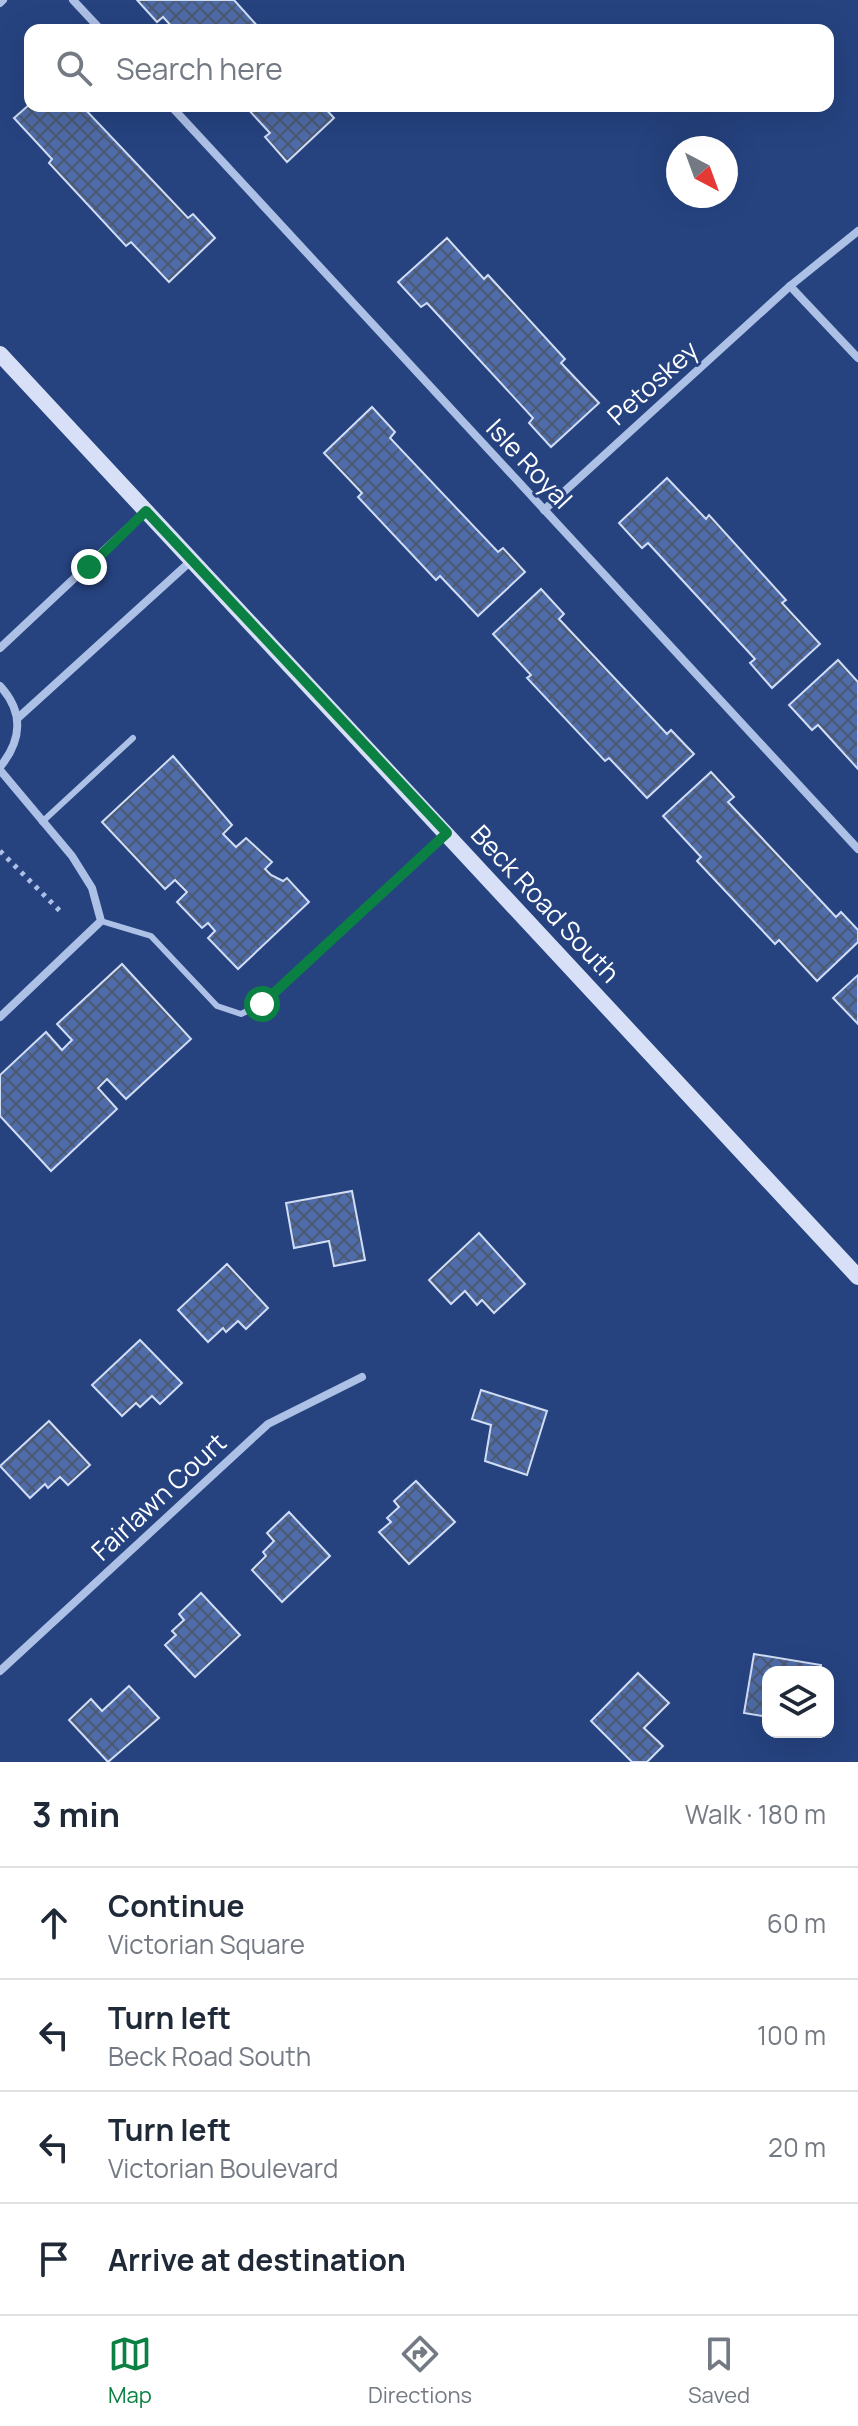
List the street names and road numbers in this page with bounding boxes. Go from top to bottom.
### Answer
street label: Petoskey [599,332,706,433]
street label: Isle Royal [479,410,581,516]
street label: Beck Road South [463,817,628,990]
street label: Fairlawn Court [83,1424,234,1568]

